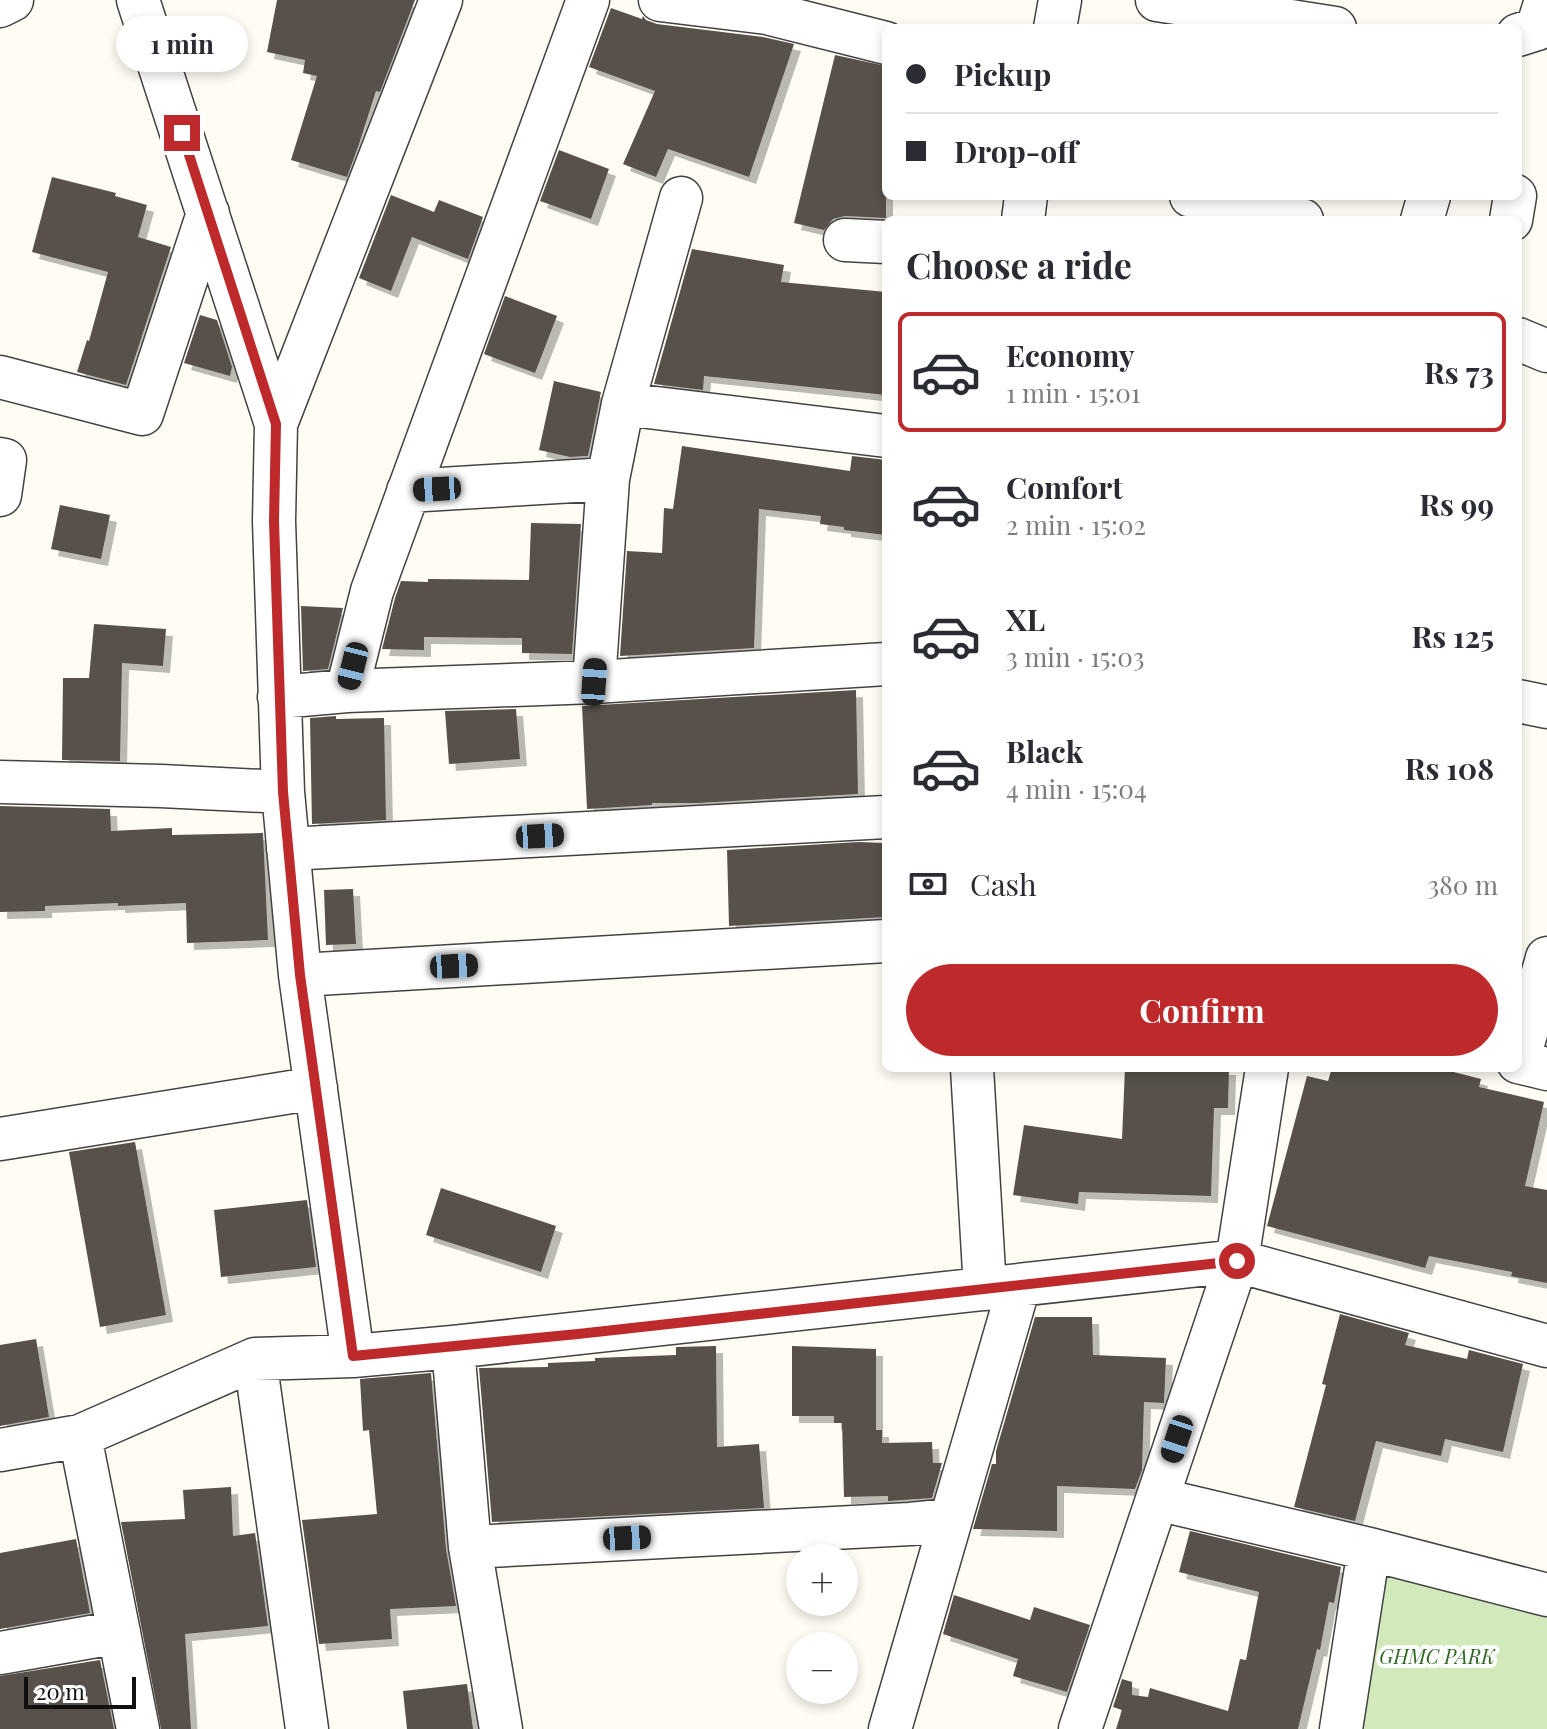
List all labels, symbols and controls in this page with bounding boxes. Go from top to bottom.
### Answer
callout: 1 min [116,17,248,73]
text: 1 min [150,26,214,61]
text: Pickup [954,54,1051,94]
route end [164,115,200,151]
text: Drop-off [954,131,1078,171]
text: Choose a ride [906,240,1132,288]
text: Economy [1006,335,1135,375]
icon: car [910,336,982,408]
text: Rs 73 [1424,352,1494,392]
text: 1 min · 15:01 [1006,375,1140,410]
text: Comfort [1006,467,1123,507]
icon: car [910,468,982,540]
car [412,476,462,502]
text: Rs 99 [1419,484,1494,524]
text: 2 min · 15:02 [1006,507,1146,542]
text: XL [1006,599,1045,639]
icon: car [910,600,982,672]
text: Rs 125 [1411,616,1494,656]
text: 3 min · 15:03 [1006,639,1145,674]
car [336,640,370,692]
car [580,657,608,707]
text: Black [1006,731,1083,771]
icon: car [910,732,982,804]
text: Rs 108 [1405,748,1494,788]
text: 4 min · 15:04 [1006,771,1147,806]
car [515,823,565,849]
icon: cash [906,862,950,906]
text: Cash [970,864,1037,904]
text: 380 m [1428,867,1498,902]
car [429,953,479,979]
button: Confirm [906,964,1498,1056]
route start [1219,1243,1255,1279]
car [1158,1412,1196,1466]
car [602,1525,652,1551]
map controls [786,1544,858,1704]
button: + [786,1544,858,1616]
button: − [786,1632,858,1704]
park label: GHMC PARK [1379,1642,1496,1669]
scale bar [24,1673,136,1709]
text: 20 m [36,1676,85,1706]

